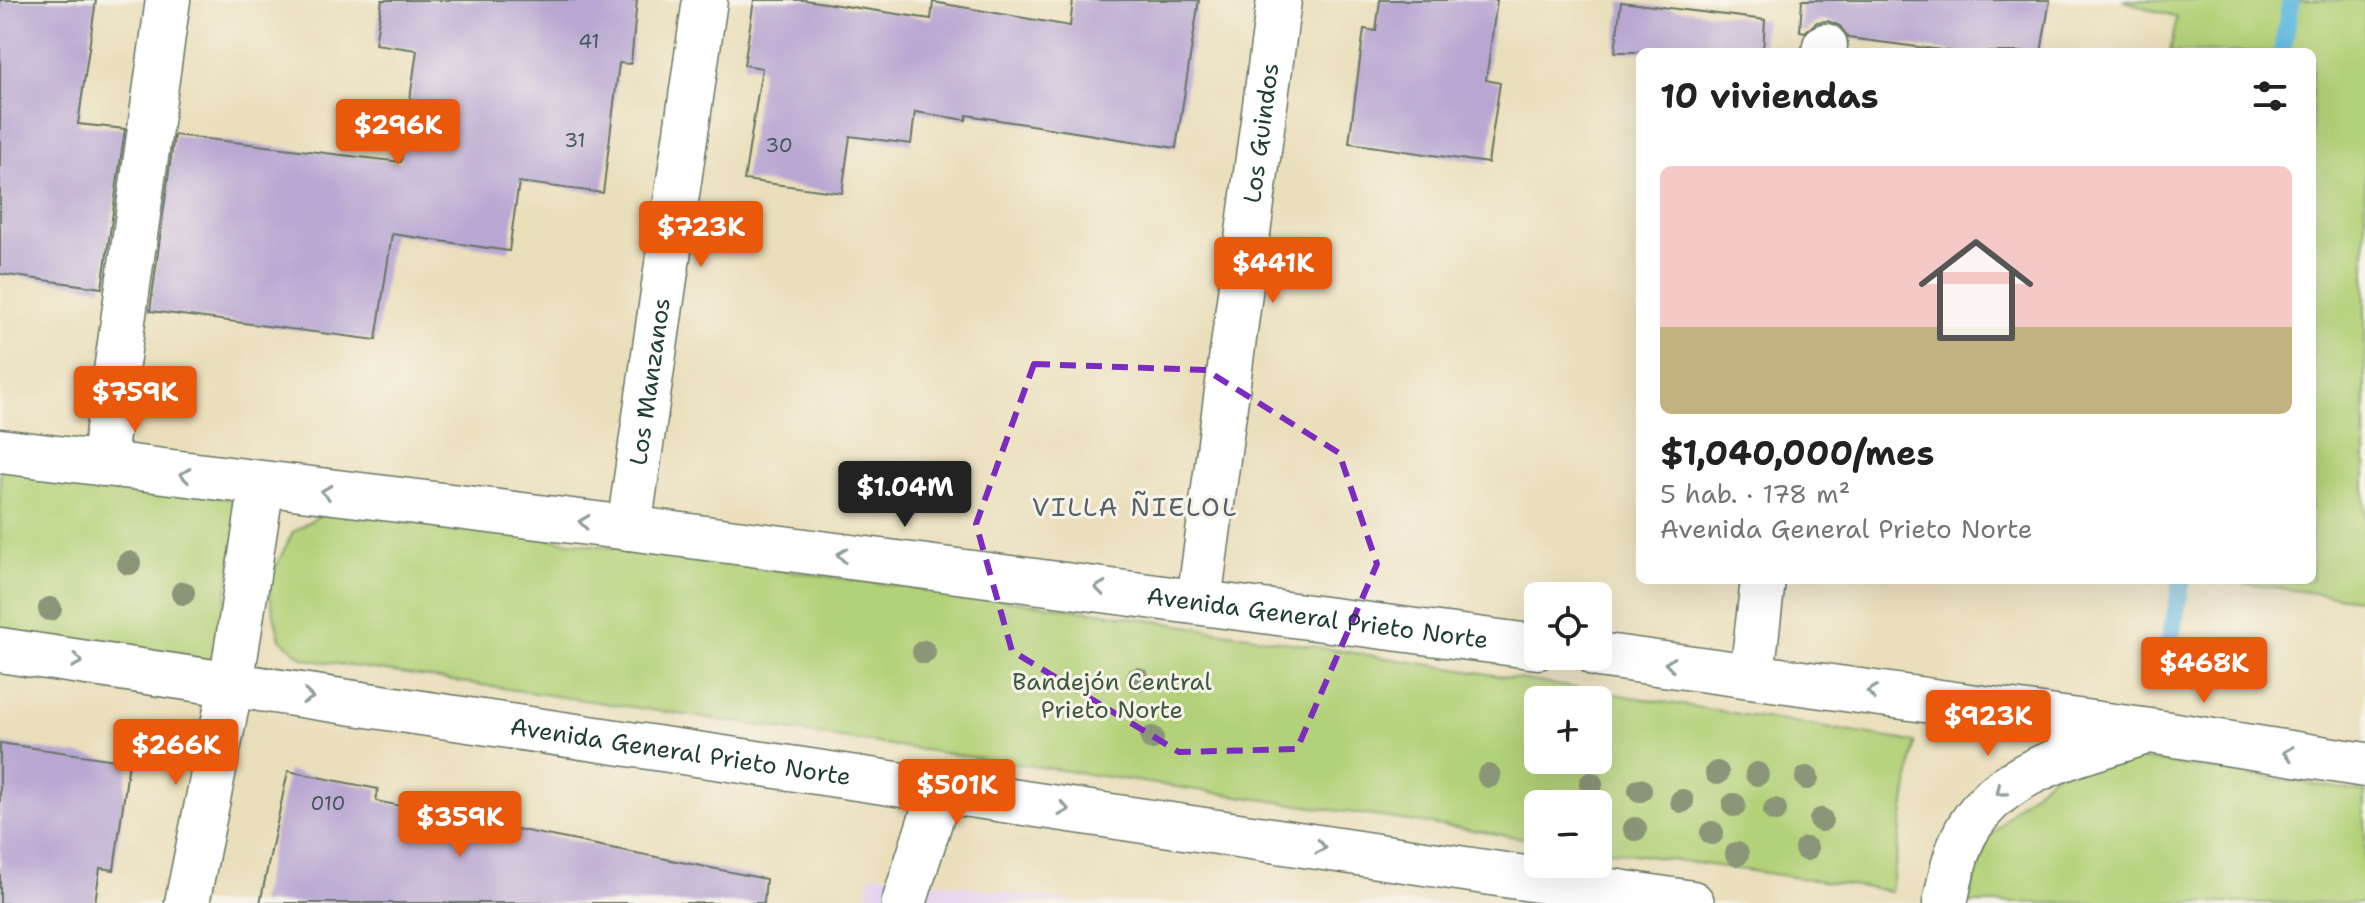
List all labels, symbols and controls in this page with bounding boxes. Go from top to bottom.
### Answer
house number: 41 [578,28,600,54]
street label: Los Guindos [1236,61,1286,205]
text: 10 viviendas [1660,73,1879,119]
icon: filters [2248,74,2292,118]
pin: $296K [342,99,454,167]
text: $296K [354,107,442,142]
house number: 31 [564,127,586,153]
house number: 30 [765,132,793,158]
pin: $723K [645,201,757,269]
text: $723K [657,209,745,244]
icon: home [1904,218,2048,362]
pin: $441K [1217,237,1329,305]
text: $441K [1232,245,1314,280]
street label: Los Manzanos [622,296,678,467]
pin: $759K [79,366,191,434]
text: $759K [92,374,178,409]
text: $1,040,000/mes [1660,430,1934,476]
pin: $1.04M [840,461,970,529]
one-way arrow [178,466,191,483]
text: $1.04M [856,469,954,504]
text: 5 hab. · 178 m² [1660,476,1851,511]
one-way arrow [319,484,333,501]
district label: VILLA ÑIELOL [1032,489,1238,524]
text: Avenida General Prieto Norte [1660,511,2032,546]
one-way arrow [577,514,590,531]
one-way arrow [835,547,849,564]
one-way arrow [1093,580,1106,597]
street label: Avenida General Prieto Norte [1145,580,1490,656]
map controls [1524,582,1612,878]
button: locate [1524,582,1612,670]
pin: $468K [2148,637,2260,705]
text: $468K [2159,645,2249,680]
one-way arrow [70,652,84,669]
one-way arrow [1663,656,1676,673]
park label: Bandejón Central Prieto Norte [1012,666,1212,726]
one-way arrow [1865,684,1879,701]
button: + [1524,686,1612,774]
one-way arrow [302,688,315,705]
pin: $923K [1932,690,2044,758]
text: $923K [1944,698,2032,733]
street label: Avenida General Prieto Norte [508,710,853,793]
pin: $266K [120,719,232,787]
text: $266K [131,727,221,762]
one-way arrow [2281,745,2295,762]
pin: $501K [901,759,1013,827]
text: $501K [916,767,998,802]
one-way arrow [1996,782,2011,796]
house number: 010 [310,790,346,816]
button: − [1524,790,1612,878]
pin: $359K [404,791,516,859]
text: $359K [416,799,504,834]
one-way arrow [1057,800,1071,817]
one-way arrow [1314,838,1328,855]

